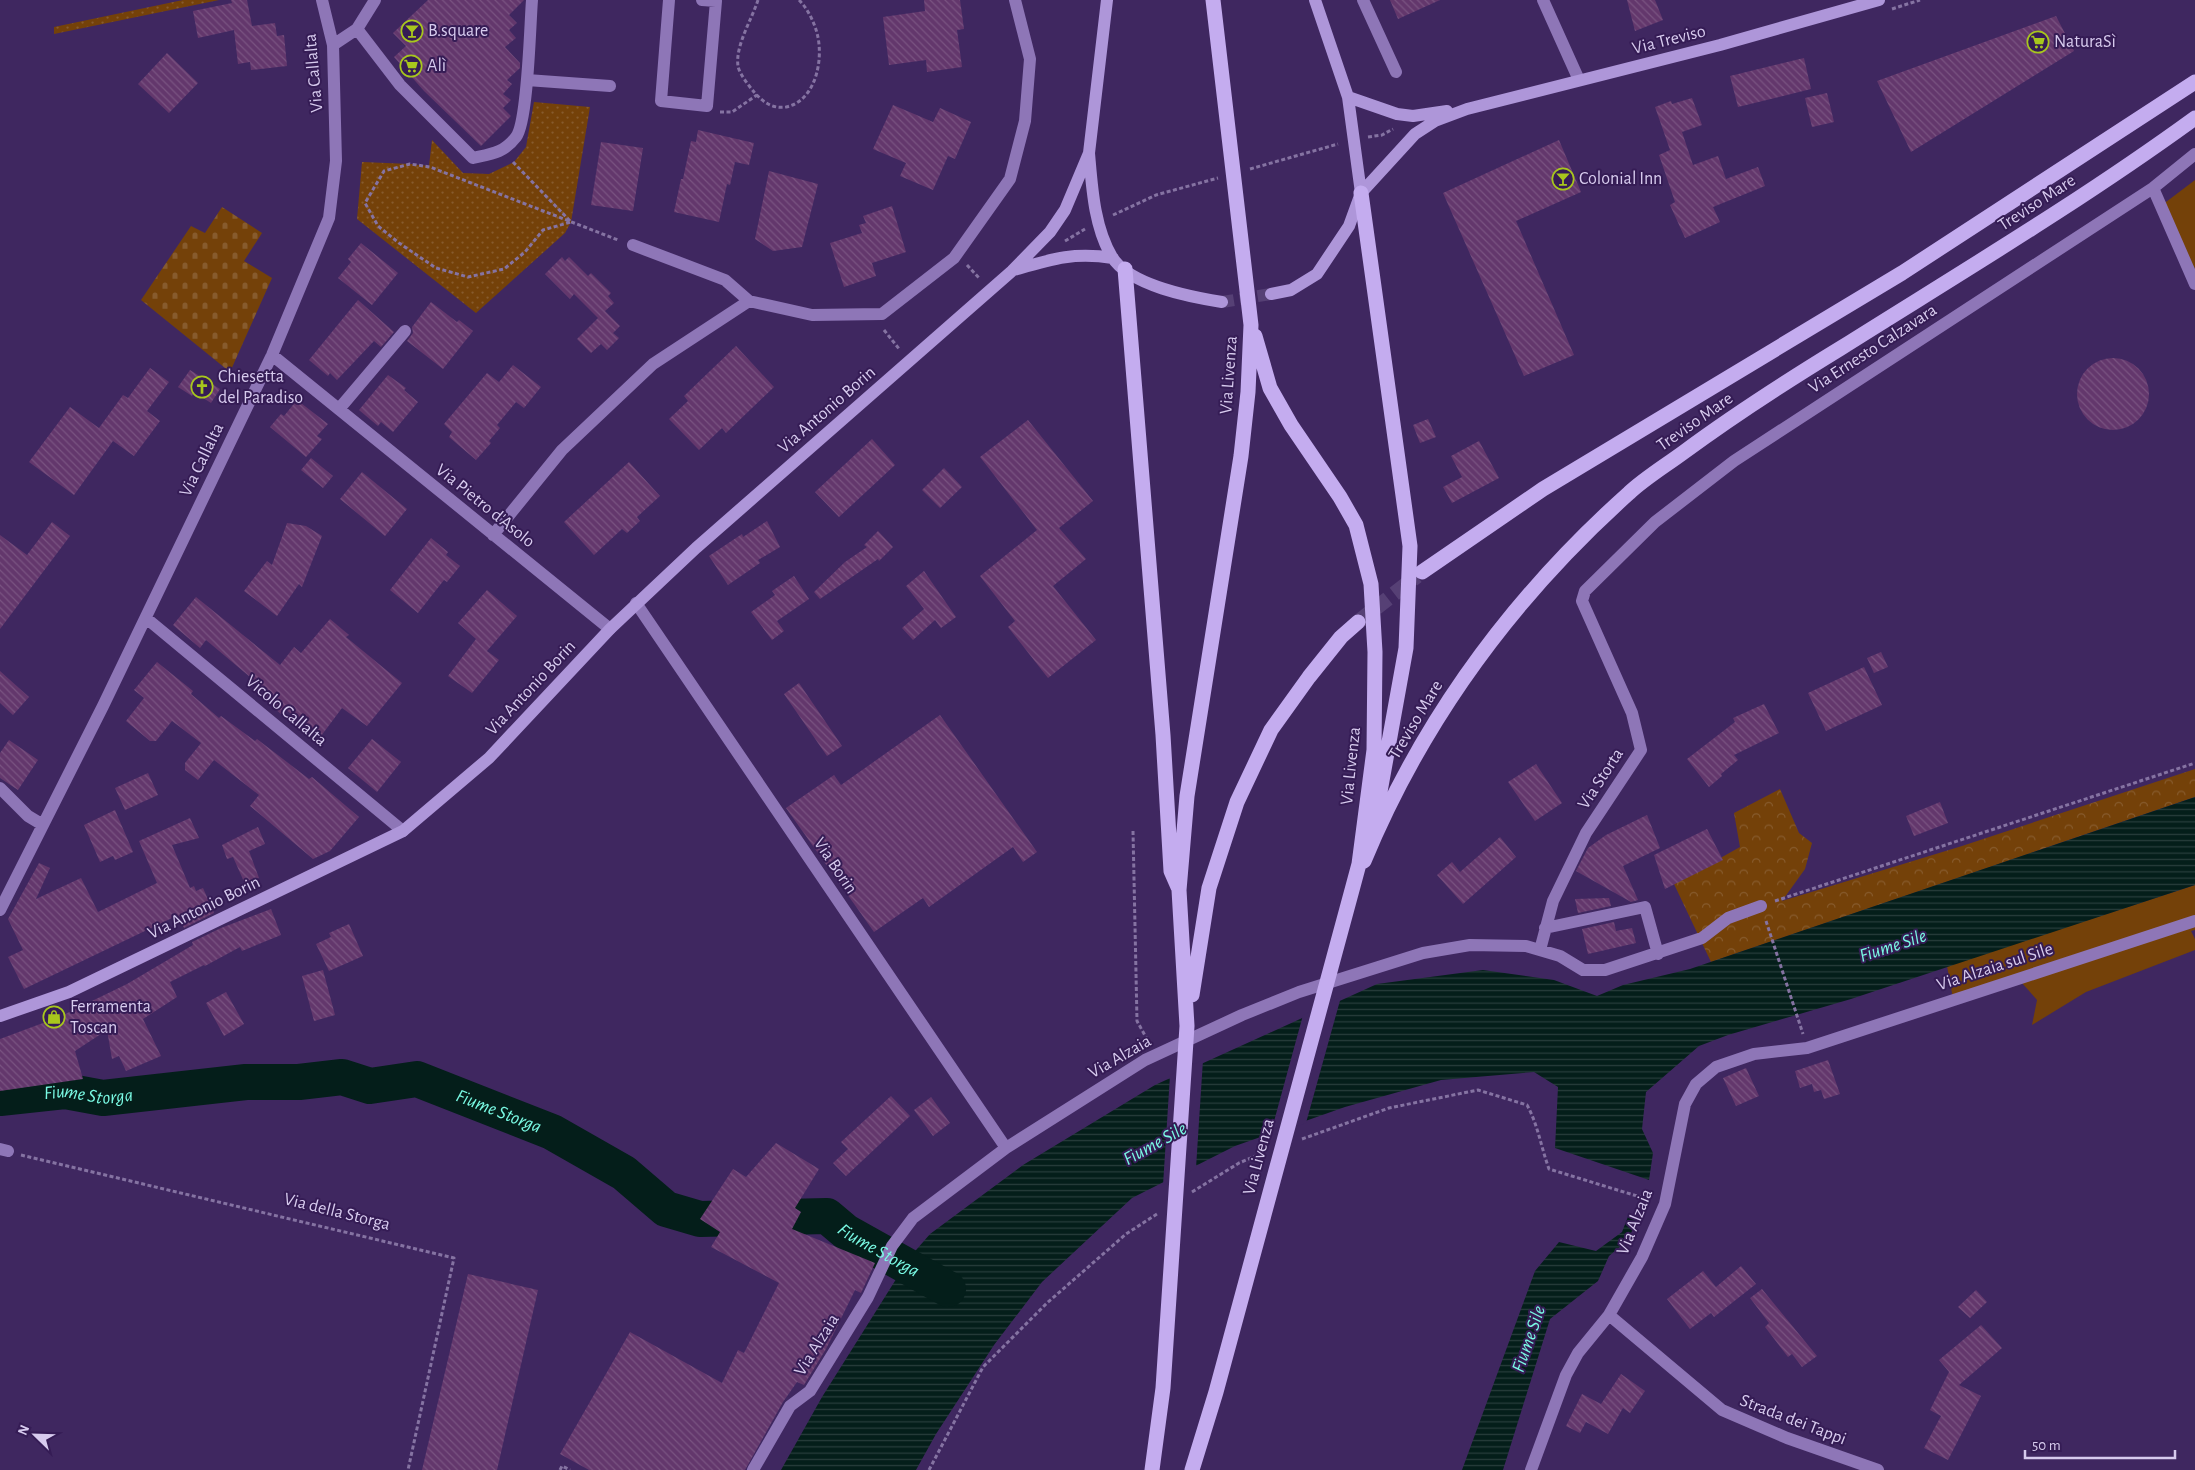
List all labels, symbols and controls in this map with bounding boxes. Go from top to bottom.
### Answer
bar icon: B.square [400,19,424,43]
place label: B.square [428,22,488,40]
street label: Via Treviso [1630,22,1708,58]
supermarket icon: NaturaSì [2026,30,2050,54]
street label: Via Callalta [302,33,326,113]
place label: NaturaSì [2054,33,2116,51]
supermarket icon: Alì [399,54,423,78]
place label: Alì [427,57,446,75]
bar icon: Colonial Inn [1551,167,1575,191]
place label: Colonial Inn [1579,170,1662,188]
street label: Treviso Mare [1995,171,2079,235]
street label: Via Ernesto Calzavara [1806,301,1940,397]
street label: Via Livenza [1217,335,1241,415]
street label: Via Antonio Borin [775,363,879,457]
place label: Chiesetta del Paradiso [218,368,303,407]
church icon: Chiesetta del Paradiso [190,375,214,399]
street label: Treviso Mare [1654,389,1736,455]
street label: Via Callalta [177,420,227,500]
street label: Via Pietro d'Asolo [432,461,538,551]
street label: Via Antonio Borin [483,637,579,739]
street label: Vicolo Callalta [242,672,330,750]
street label: Treviso Mare [1386,677,1446,763]
street label: Via Livenza [1338,726,1364,806]
street label: Via Storta [1575,745,1627,813]
street label: Via Borin [810,835,860,897]
street label: Via Antonio Borin [145,873,263,943]
water label: Fiume Sile [1857,926,1929,966]
street label: Via Alzaia sul Sile [1935,940,2055,994]
place label: Ferramenta Toscan [70,998,151,1037]
shop icon: Ferramenta Toscan [42,1005,66,1029]
street label: Via Alzaia [1086,1032,1154,1082]
water label: Fiume Storga [43,1082,134,1108]
water label: Fiume Storga [453,1086,544,1136]
street label: Via Livenza [1240,1117,1278,1197]
water label: Fiume Sile [1120,1119,1190,1169]
street label: Via Alzaia [1614,1187,1656,1257]
street label: Via della Storga [282,1190,392,1234]
water label: Fiume Storga [834,1220,923,1280]
water label: Fiume Sile [1509,1303,1549,1375]
street label: Via Alzaia [791,1311,843,1379]
street label: Strada dei Tappi [1737,1391,1849,1449]
north arrow [10,1410,60,1460]
text: N [16,1423,32,1438]
scale bar [2025,1428,2175,1460]
text: 50 m [2032,1438,2061,1453]

